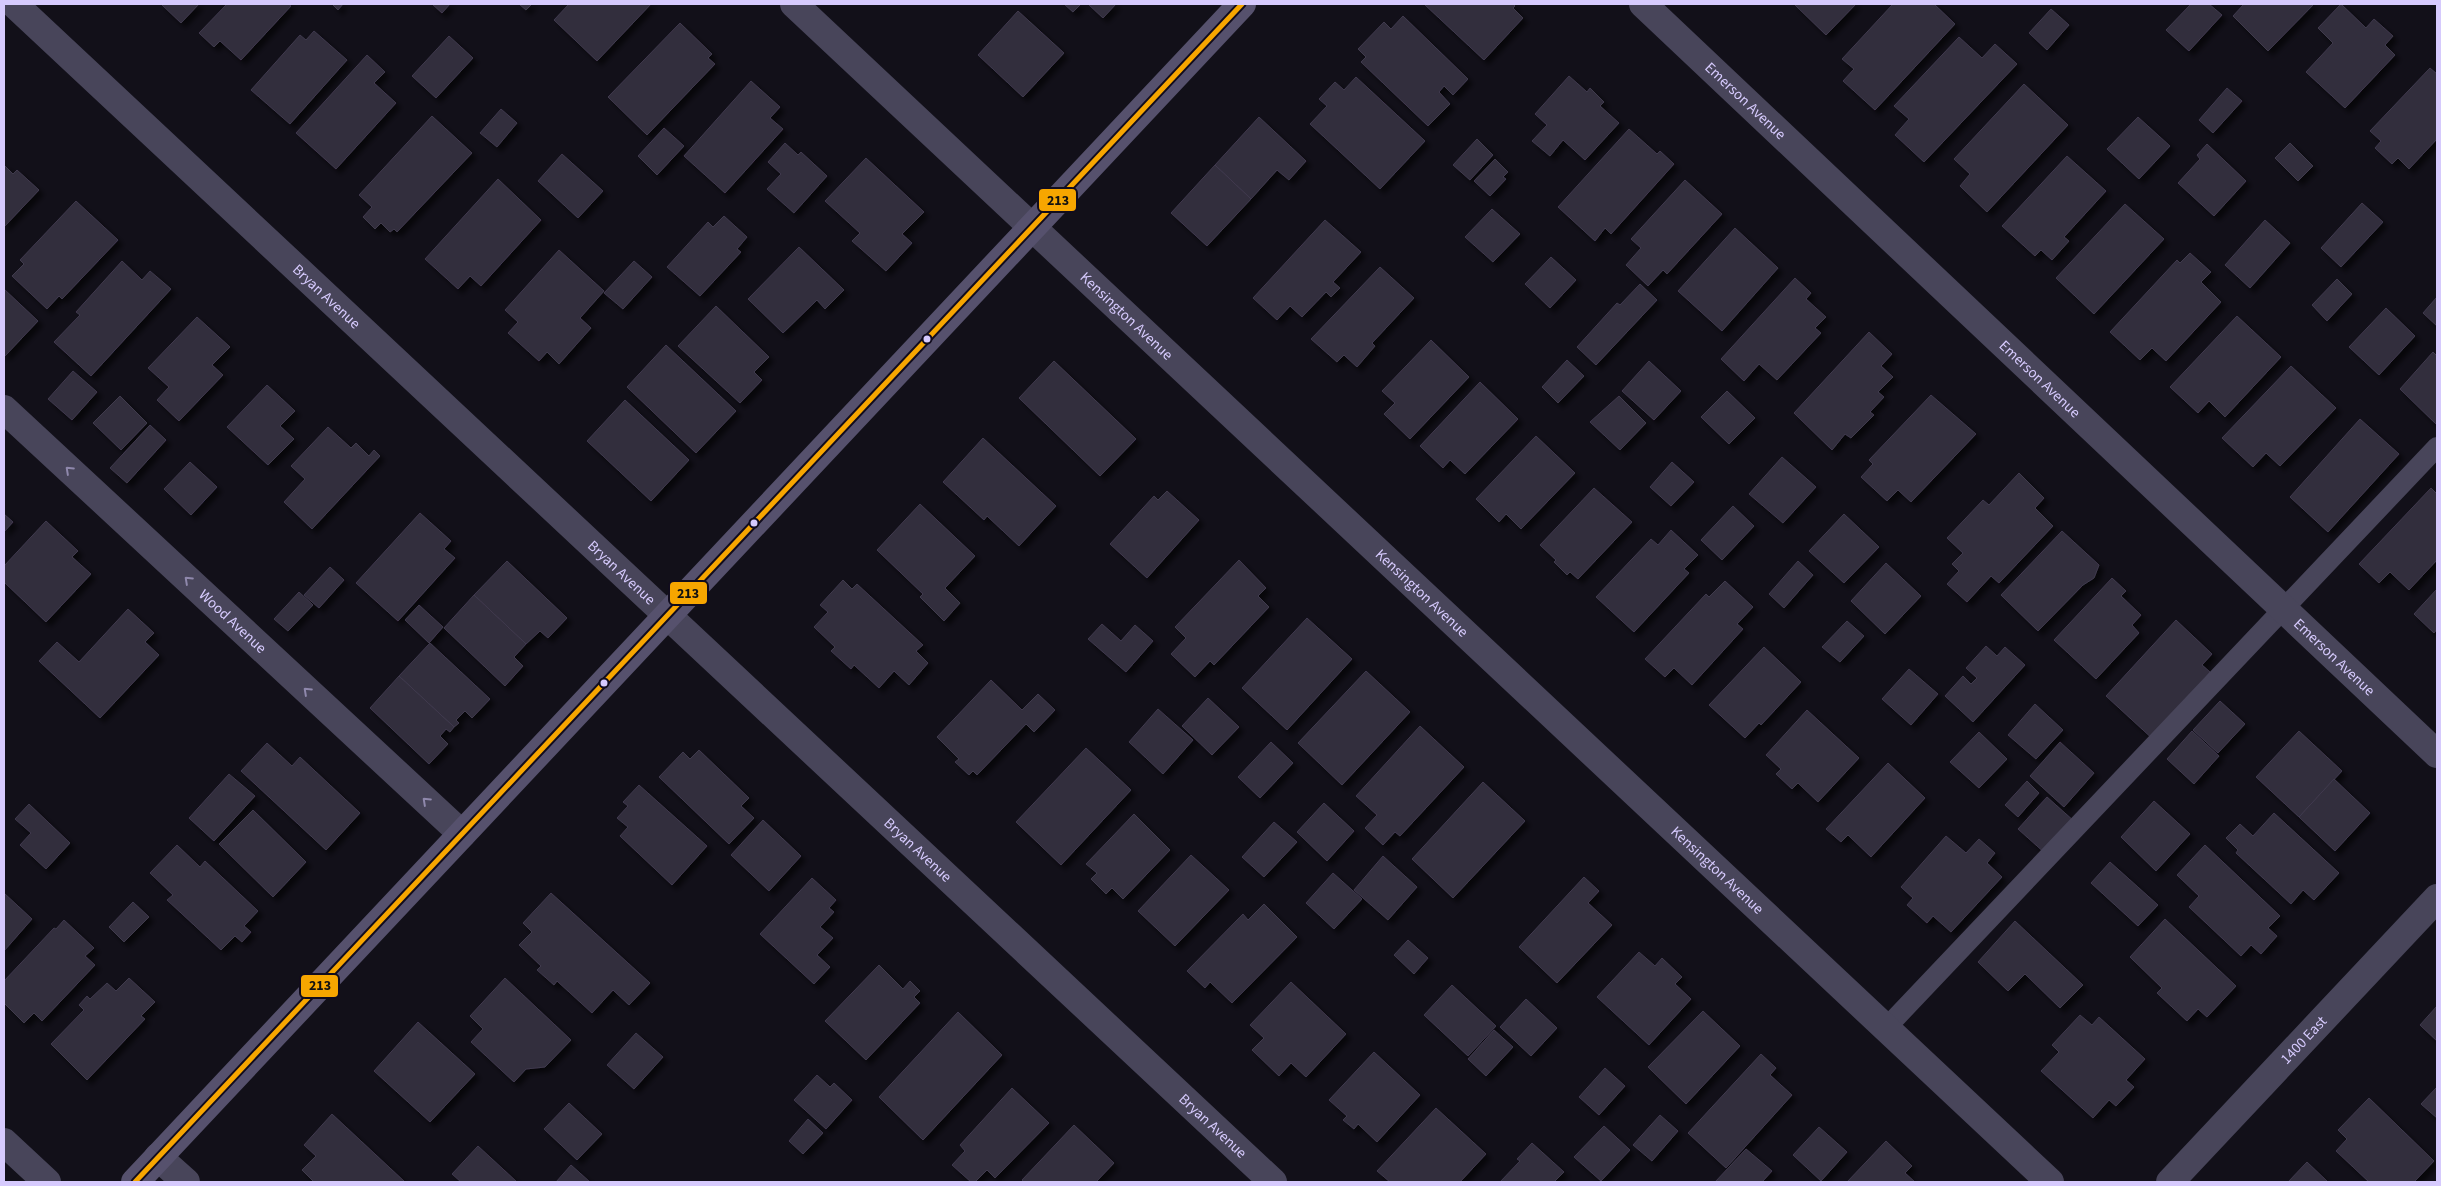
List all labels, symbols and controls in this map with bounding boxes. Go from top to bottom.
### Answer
street label: Emerson Avenue [1700,58,1791,145]
line badge: 213 [1038,188,1077,212]
text: 213 [1047,191,1069,211]
street label: Bryan Avenue [288,260,365,334]
street label: Kensington Avenue [1075,267,1177,365]
unlabelled marker [922,334,932,344]
street label: Emerson Avenue [1994,336,2085,423]
one-way arrow [66,466,75,475]
unlabelled marker [749,518,759,528]
street label: Bryan Avenue [583,536,660,610]
street label: Kensington Avenue [1371,544,1473,642]
one-way arrow [185,577,194,586]
line badge: 213 [669,581,708,605]
text: 213 [677,584,699,604]
street label: Wood Avenue [194,585,271,658]
street label: Emerson Avenue [2289,614,2379,701]
unlabelled marker [599,678,609,688]
one-way arrow [304,688,313,697]
one-way arrow [423,798,432,807]
street label: Bryan Avenue [879,813,956,887]
street label: Kensington Avenue [1666,822,1768,919]
line badge: 213 [300,974,339,998]
text: 213 [309,976,331,996]
street label: 1400 East [2276,1011,2332,1069]
street label: Bryan Avenue [1174,1089,1251,1163]

